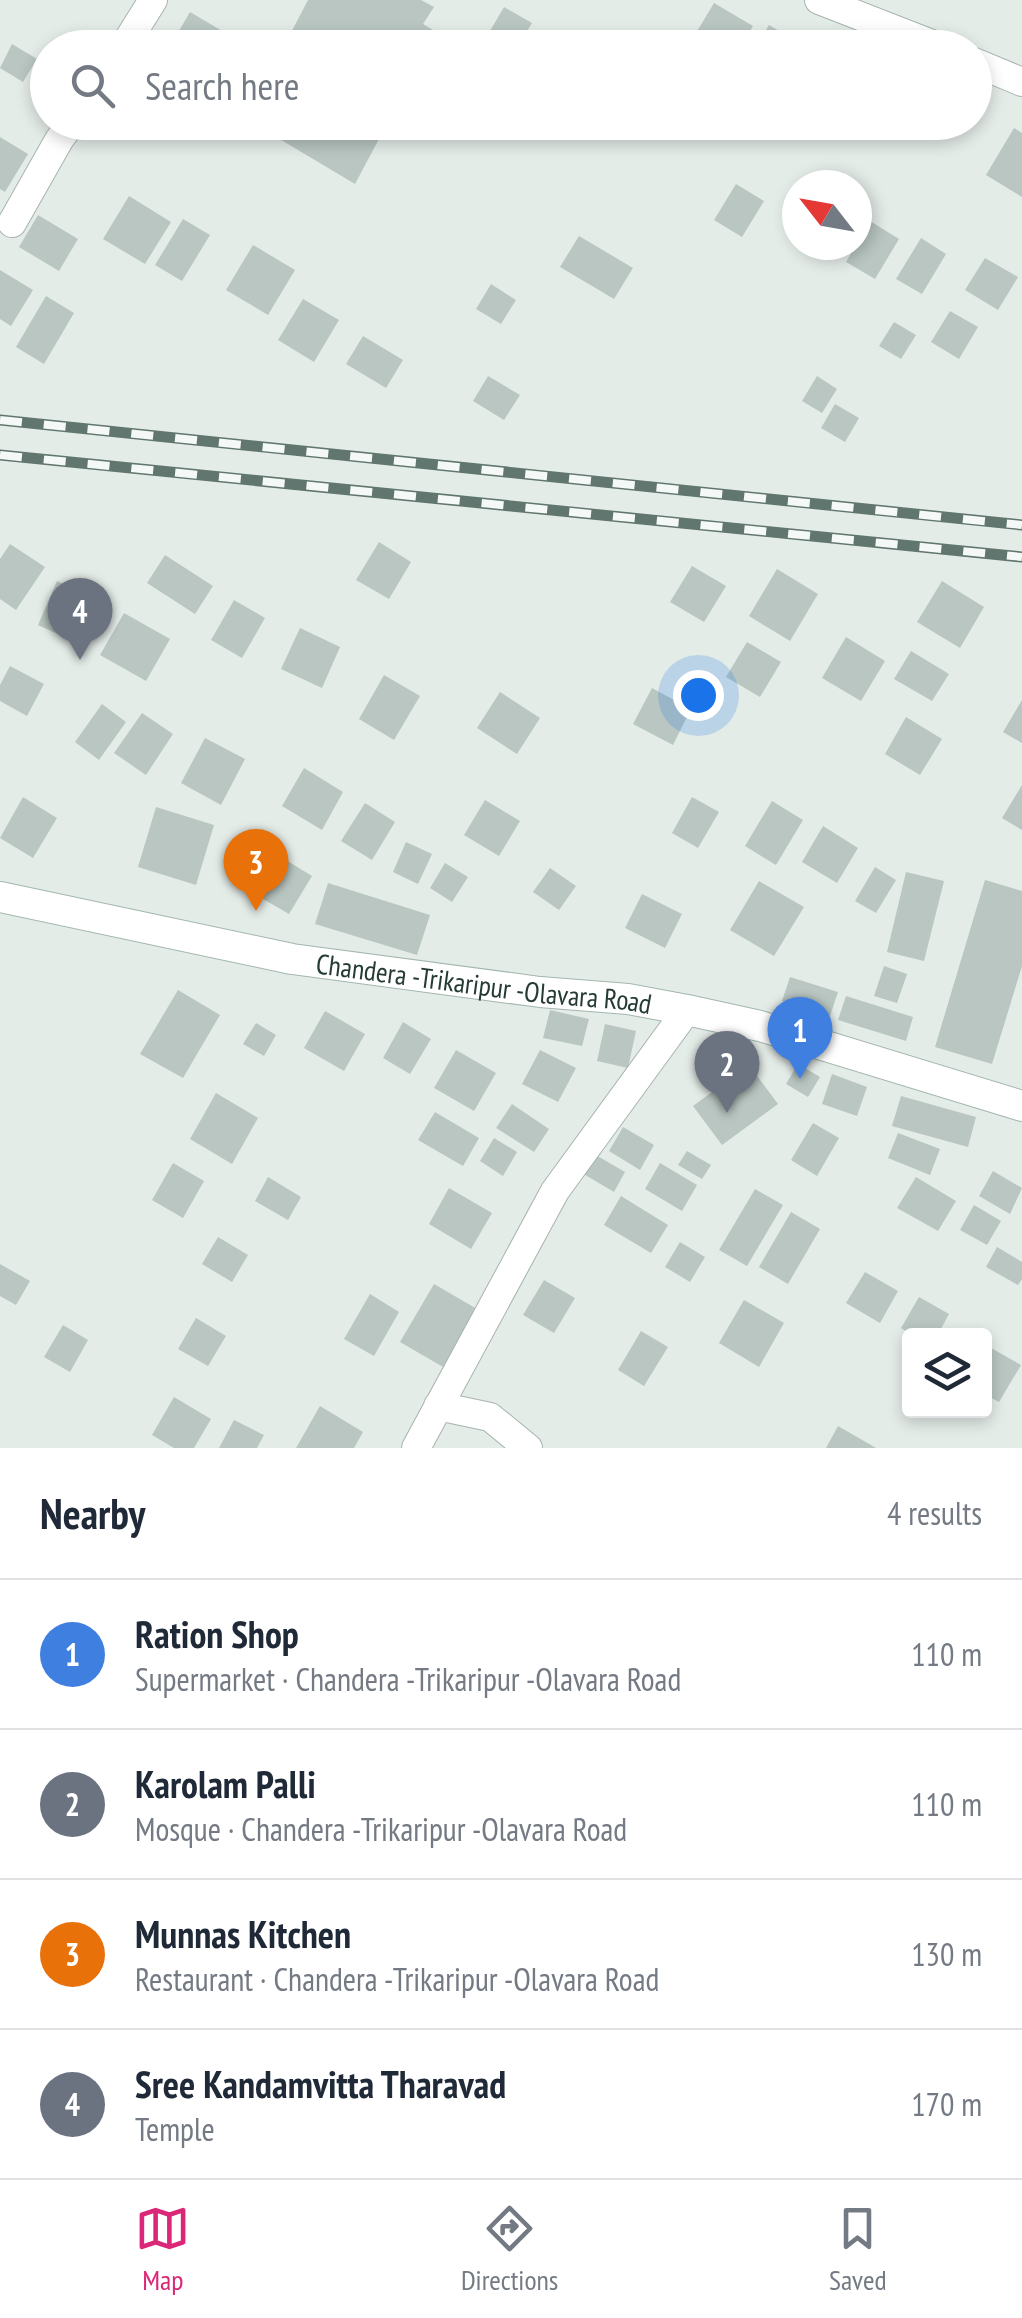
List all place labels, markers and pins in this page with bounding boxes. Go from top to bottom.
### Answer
pin: 4 [48,578,112,660]
pin: 3 [224,828,288,911]
pin: 1 [768,996,832,1079]
pin: 2 [694,1030,760,1113]

